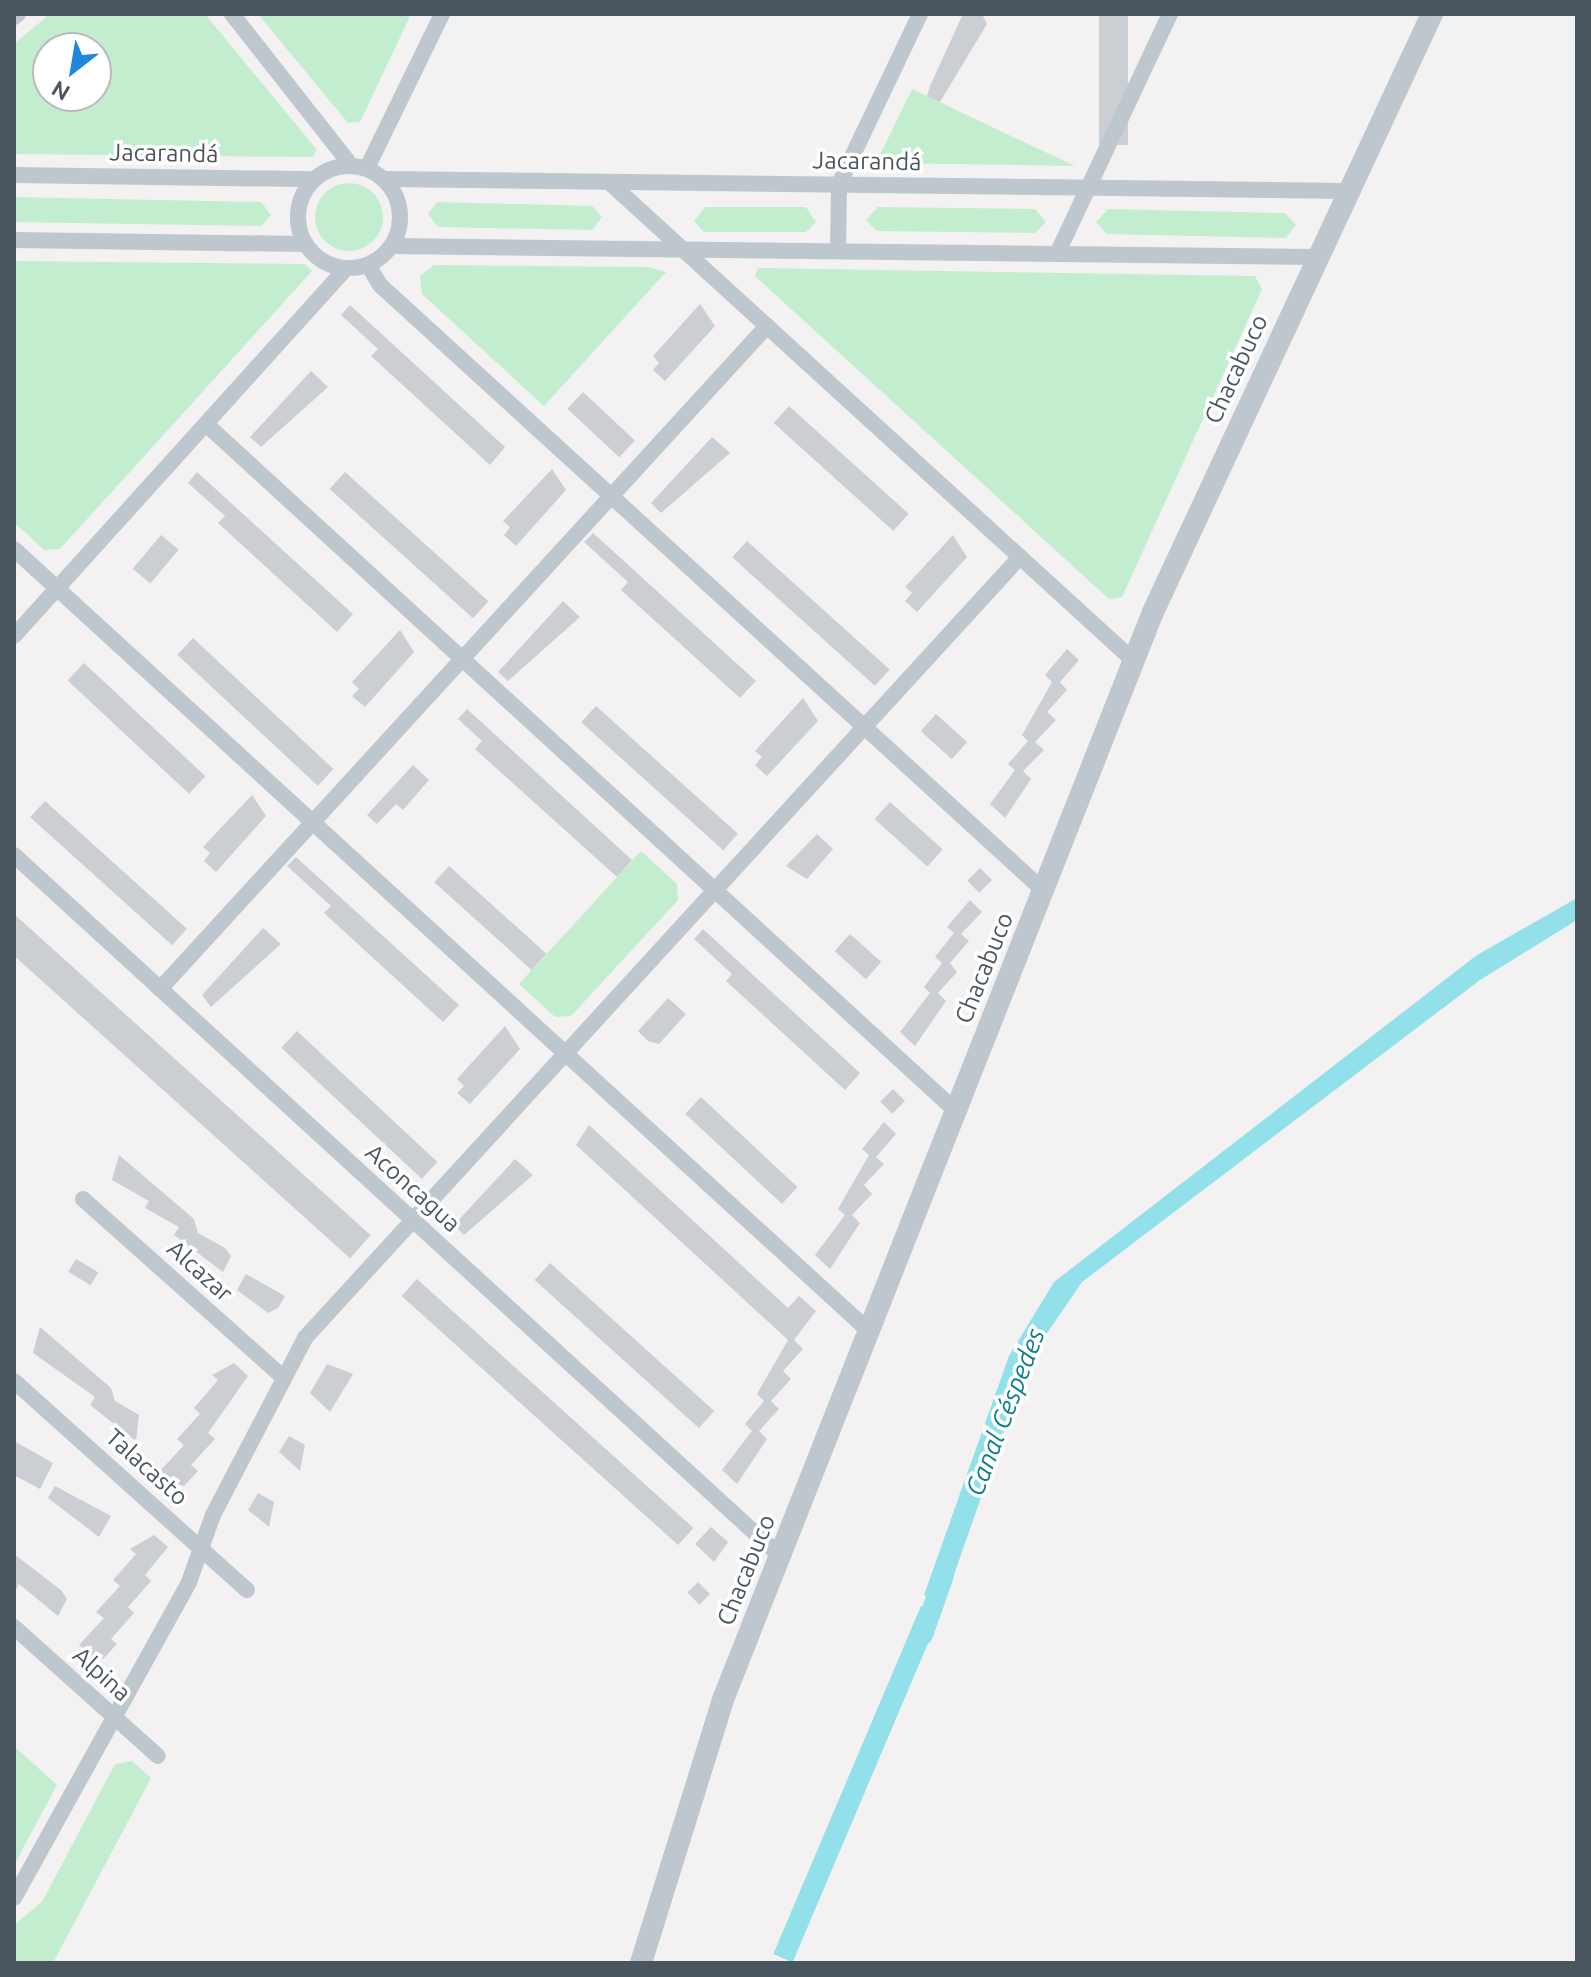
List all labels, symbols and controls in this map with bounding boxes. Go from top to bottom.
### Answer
north arrow [32,32,112,112]
text: N [47,76,74,106]
street label: Jacarandá [109,138,219,168]
street label: Jacarandá [812,146,922,176]
street label: Chacabuco [1198,310,1274,428]
street label: Chacabuco [949,908,1019,1028]
street label: Aconcagua [360,1138,466,1238]
street label: Alcazar [161,1234,239,1308]
water label: Canal Céspedes [959,1324,1051,1500]
street label: Talacasto [100,1423,194,1511]
street label: Chacabuco [711,1510,781,1630]
street label: Alpina [67,1641,137,1707]

